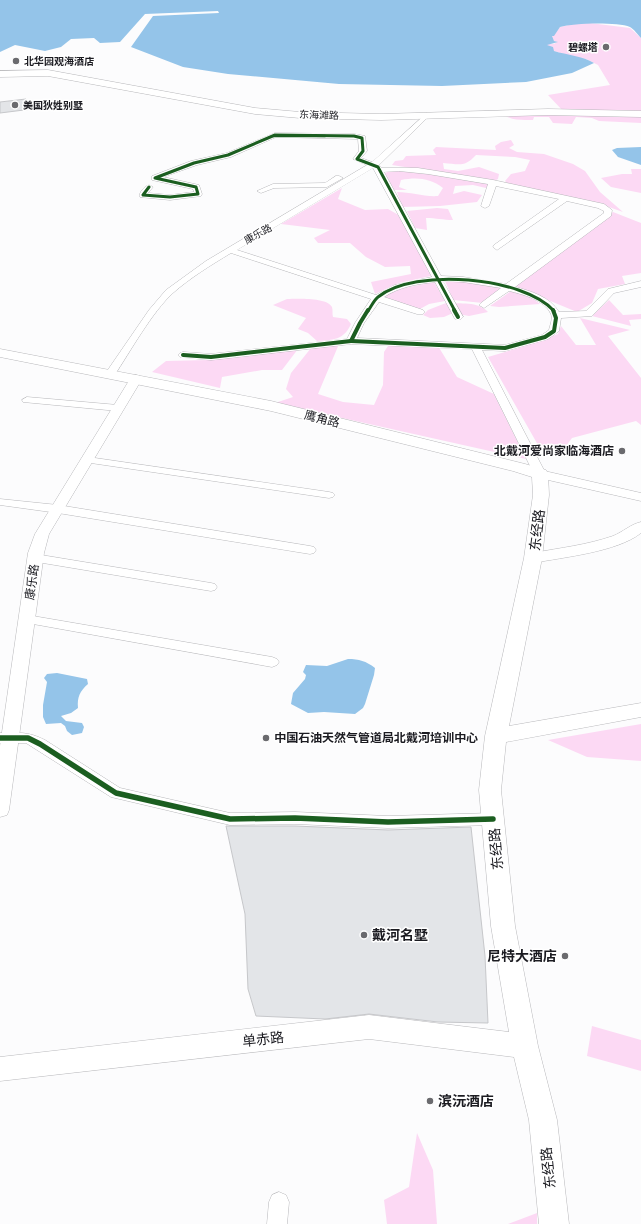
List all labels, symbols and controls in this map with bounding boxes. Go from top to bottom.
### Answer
place label: 碧螺塔 [568,42,598,53]
marker: 碧螺塔 [601,42,611,52]
place label: 北华园观海酒店 [24,55,94,67]
marker: 北华园观海酒店 [11,56,21,66]
place label: 美国狄姓别墅 [23,99,83,111]
marker: 美国狄姓别墅 [10,100,20,110]
street label: 东海滩路 [299,109,339,121]
street label: 康乐路 [242,222,274,246]
street label: 鹰角路 [303,408,341,430]
place label: 北戴河爱尚家临海酒店 [494,444,614,458]
marker: 北戴河爱尚家临海酒店 [617,446,627,456]
street label: 东经路 [527,508,547,552]
street label: 康乐路 [23,563,41,601]
place label: 中国石油天然气管道局北戴河培训中心 [274,731,478,745]
marker: 中国石油天然气管道局北戴河培训中心 [261,733,271,743]
street label: 东经路 [486,827,506,871]
place label: 戴河名墅 [372,927,428,943]
marker: 戴河名墅 [359,930,369,940]
place label: 尼特大酒店 [487,948,557,964]
marker: 尼特大酒店 [560,951,570,961]
street label: 单赤路 [241,1029,285,1049]
place label: 滨沅酒店 [438,1093,494,1109]
marker: 滨沅酒店 [425,1096,435,1106]
street label: 东经路 [538,1146,558,1190]

